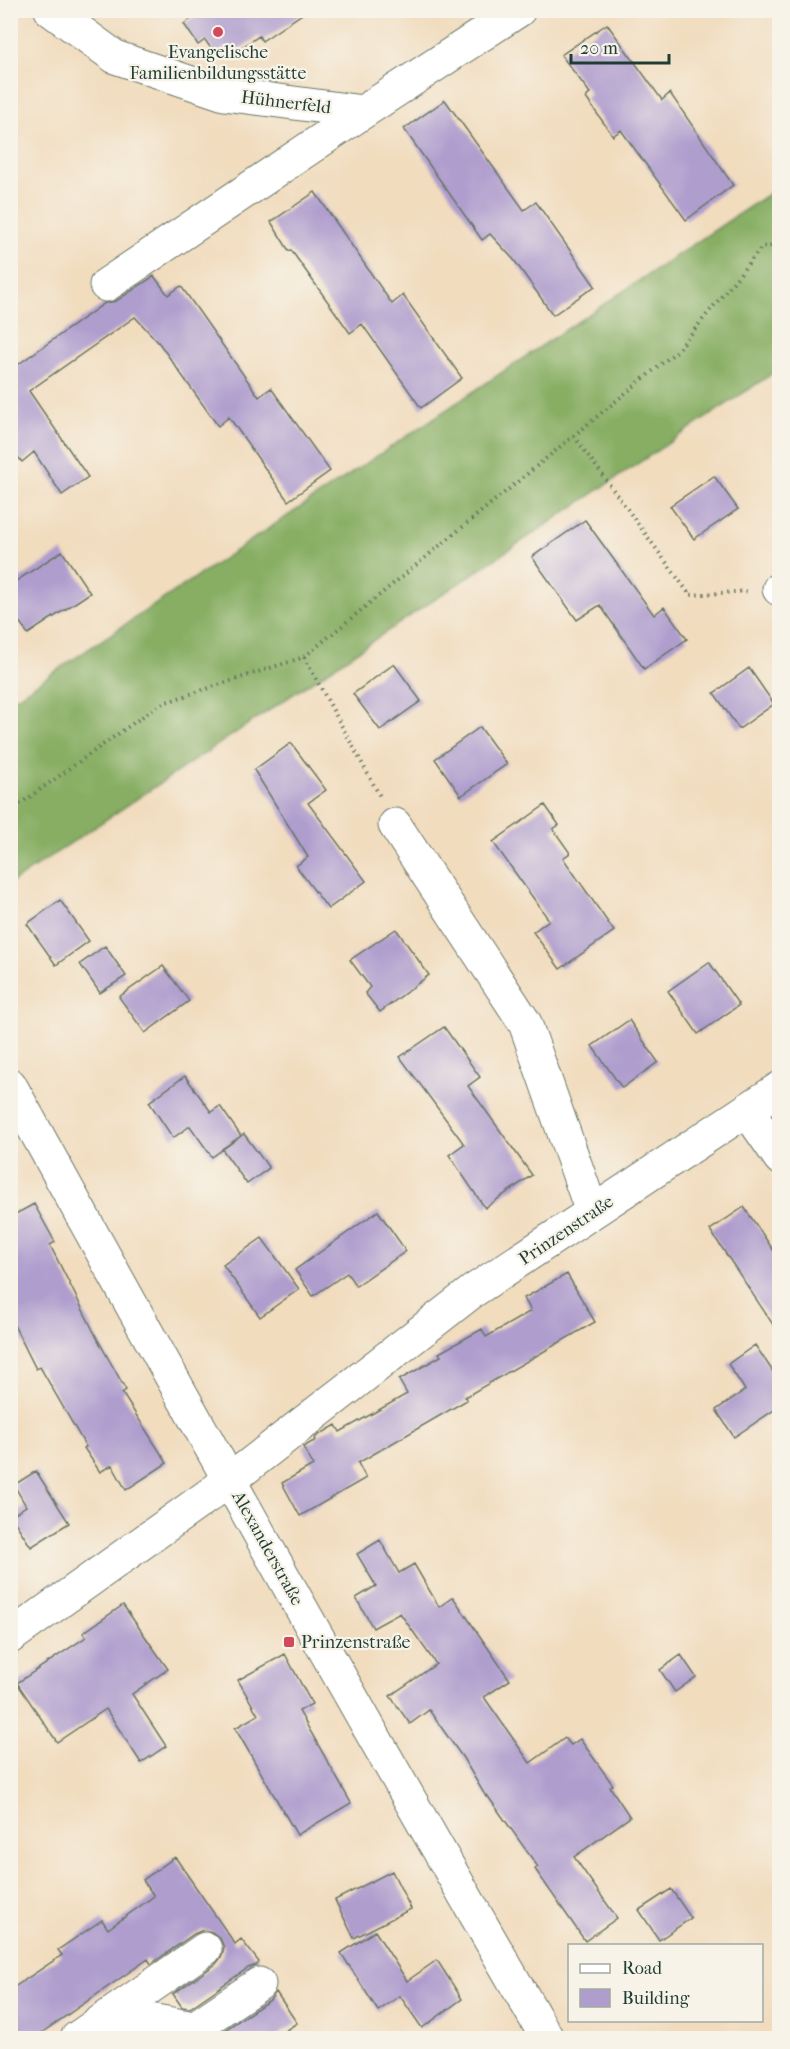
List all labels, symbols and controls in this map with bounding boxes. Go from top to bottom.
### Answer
marker: Evangelische Familienbildungsstätte [211,25,225,39]
scale bar [571,27,668,65]
text: 20 m [580,38,618,59]
place label: Evangelische Familienbildungsstätte [130,42,307,84]
street label: Hühnerfeld [240,87,332,118]
street label: Prinzenstraße [515,1191,618,1270]
street label: Alexanderstraße [227,1486,308,1609]
place label: Prinzenstraße [301,1632,411,1653]
marker: Prinzenstraße [282,1635,296,1649]
legend [568,1944,763,2022]
text: Road [622,1958,662,1979]
text: Building [622,1988,690,2009]

